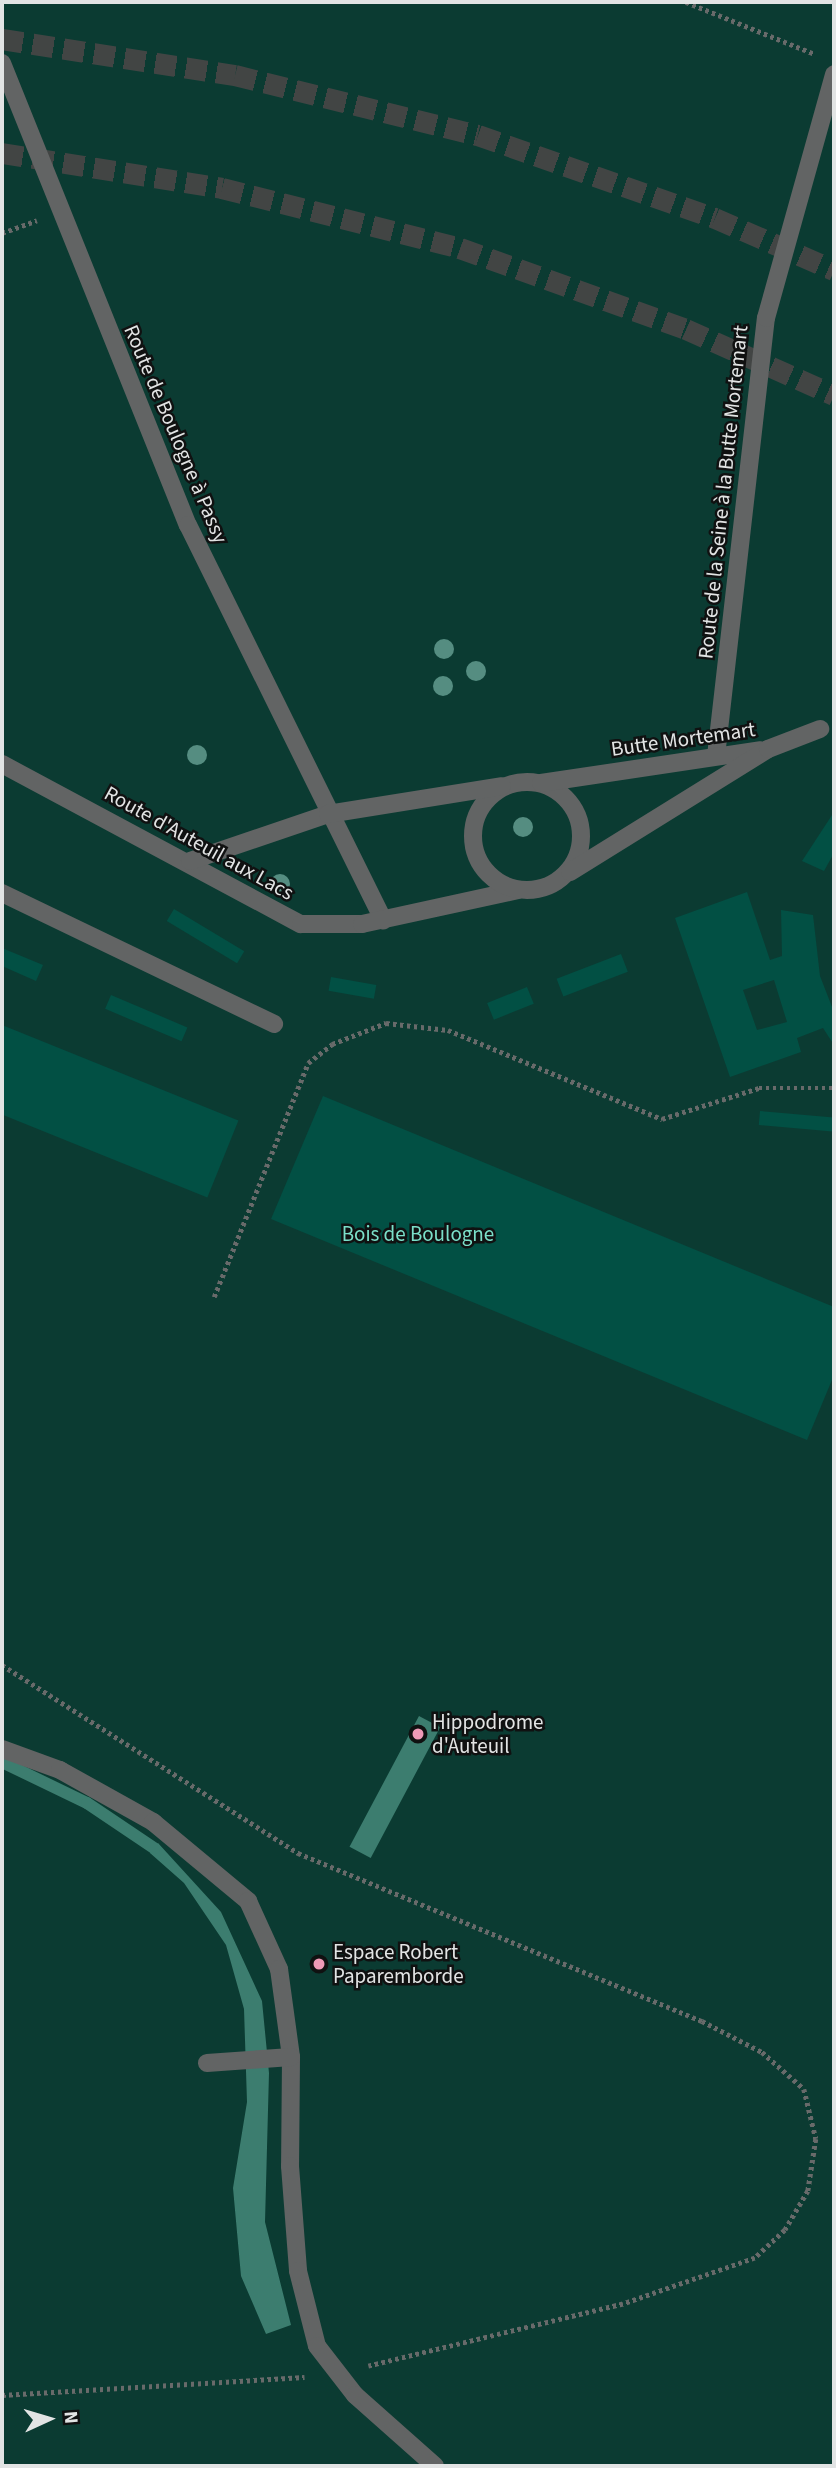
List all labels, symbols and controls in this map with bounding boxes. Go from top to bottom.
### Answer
street label: Route de Boulogne à Passy [119,321,233,547]
street label: Route de la Seine à la Butte Mortemart [693,324,753,660]
street label: Butte Mortemart [609,716,757,762]
street label: Route d'Auteuil aux Lacs [100,780,298,906]
park label: Bois de Boulogne [342,1221,494,1247]
place label: Hippodrome d'Auteuil [432,1709,543,1759]
marker: Hippodrome d'Auteuil [410,1726,426,1742]
place label: Espace Robert Paparemborde [333,1939,464,1989]
marker: Espace Robert Paparemborde [311,1956,327,1972]
north arrow [14,2384,84,2454]
text: N [57,2410,84,2425]

